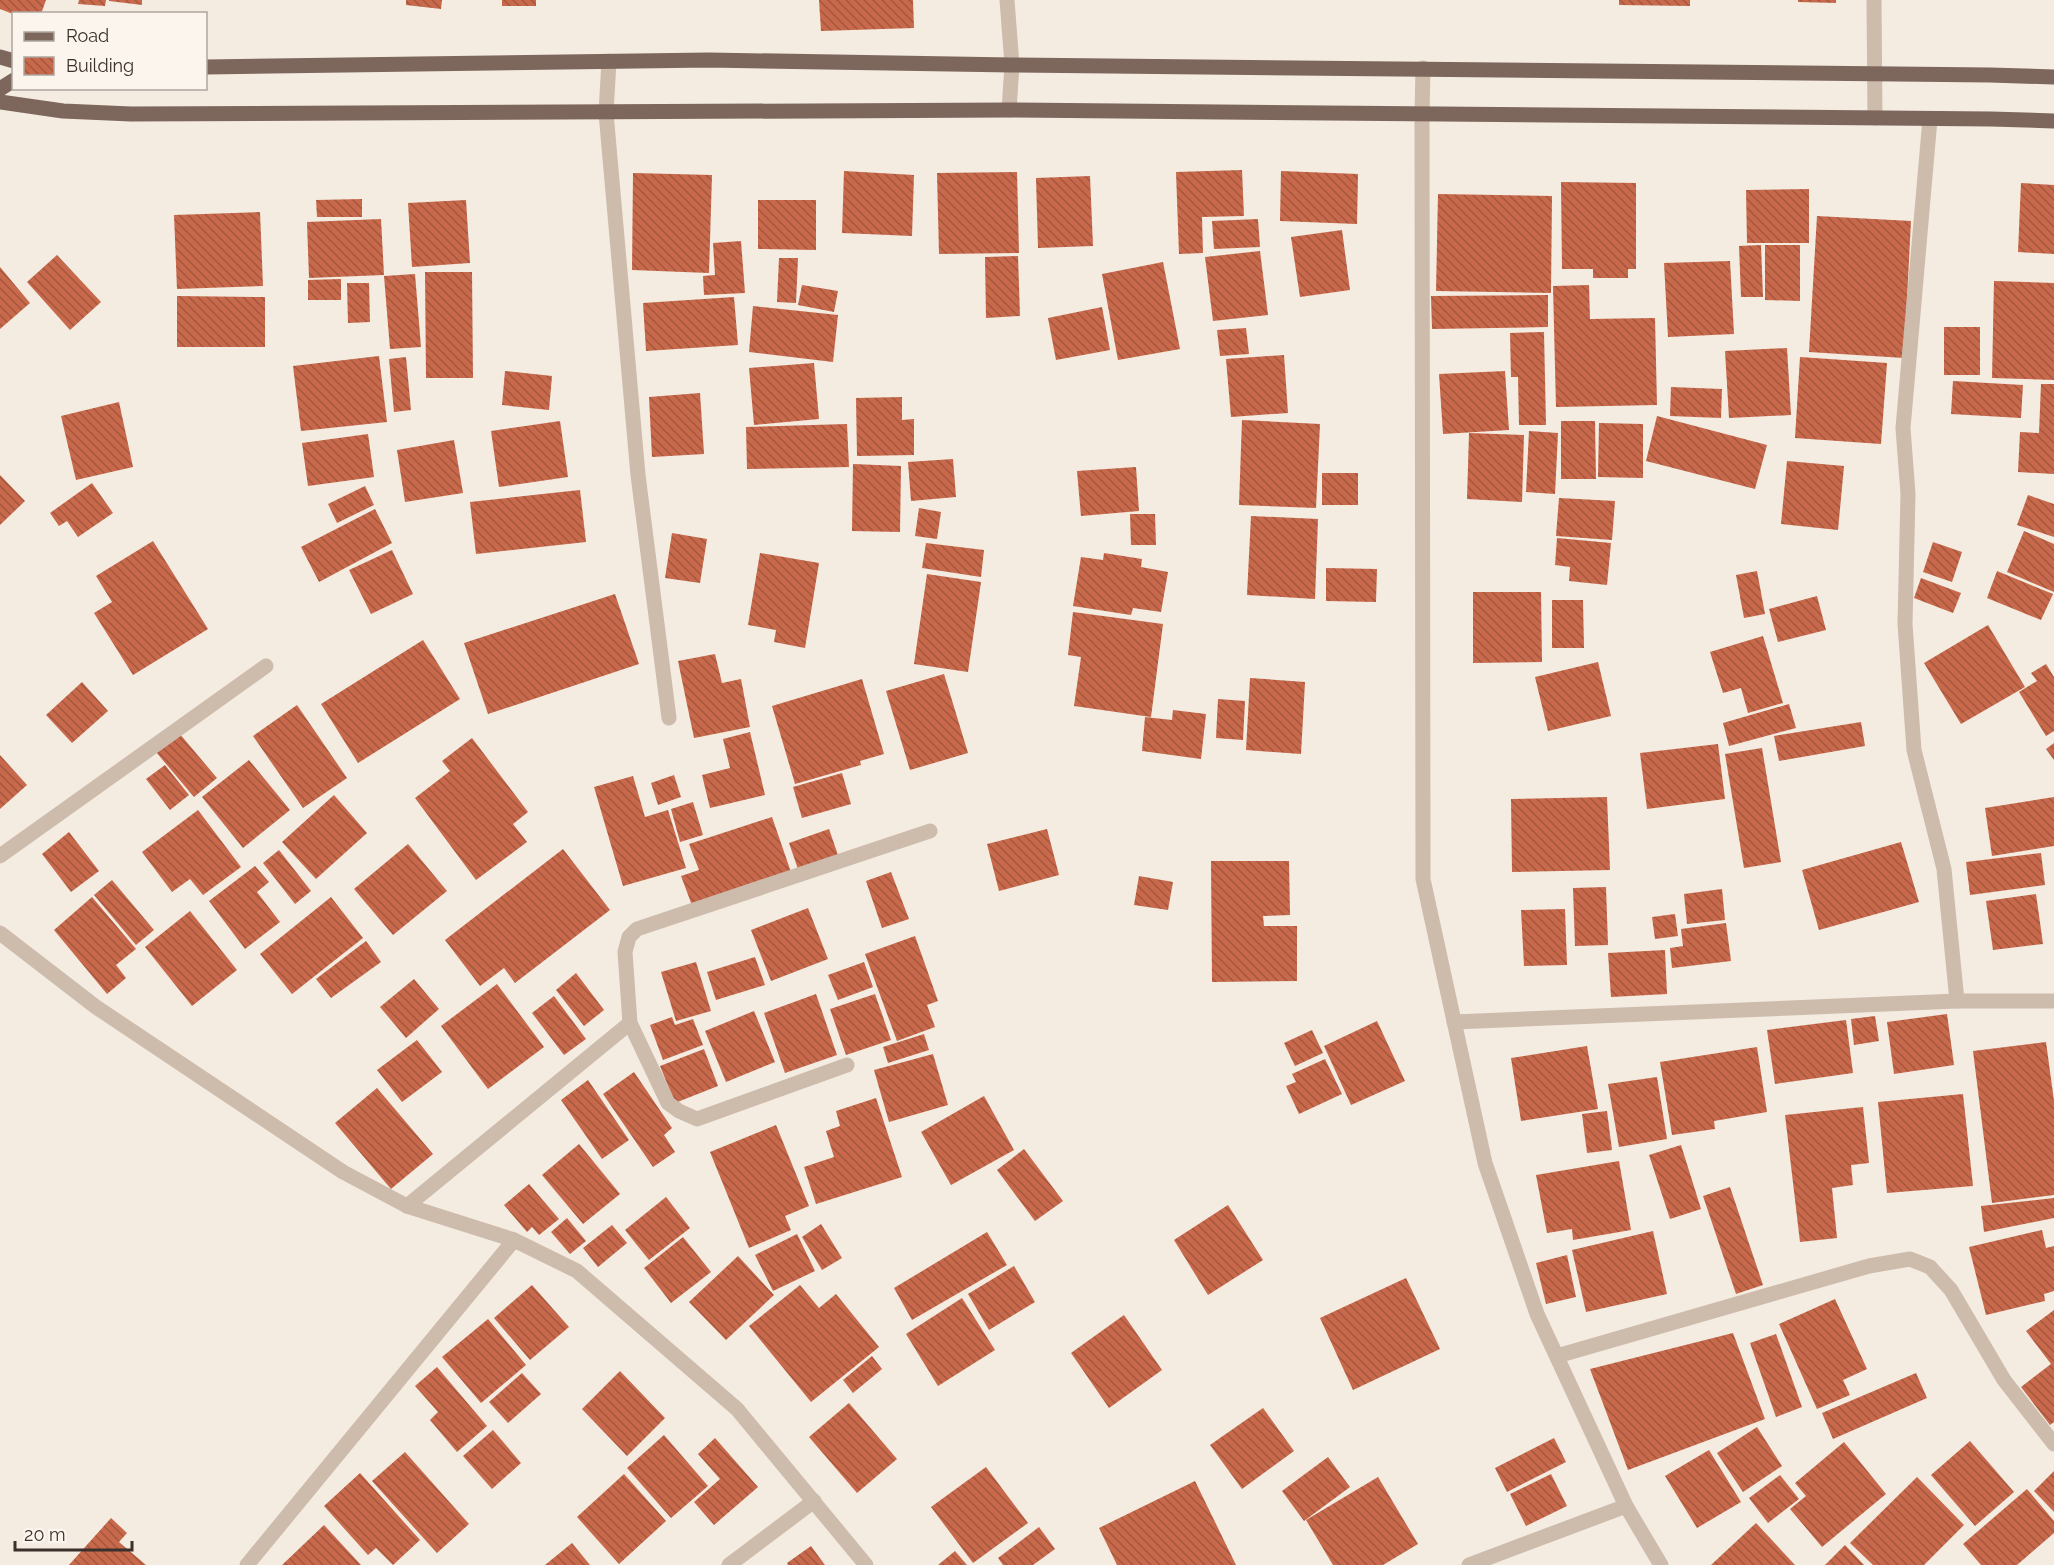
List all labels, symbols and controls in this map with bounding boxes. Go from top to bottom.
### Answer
legend [12,12,207,90]
text: Road [66,25,109,46]
text: Building [66,55,134,76]
scale bar [15,1514,132,1552]
text: 20 m [24,1524,66,1545]

